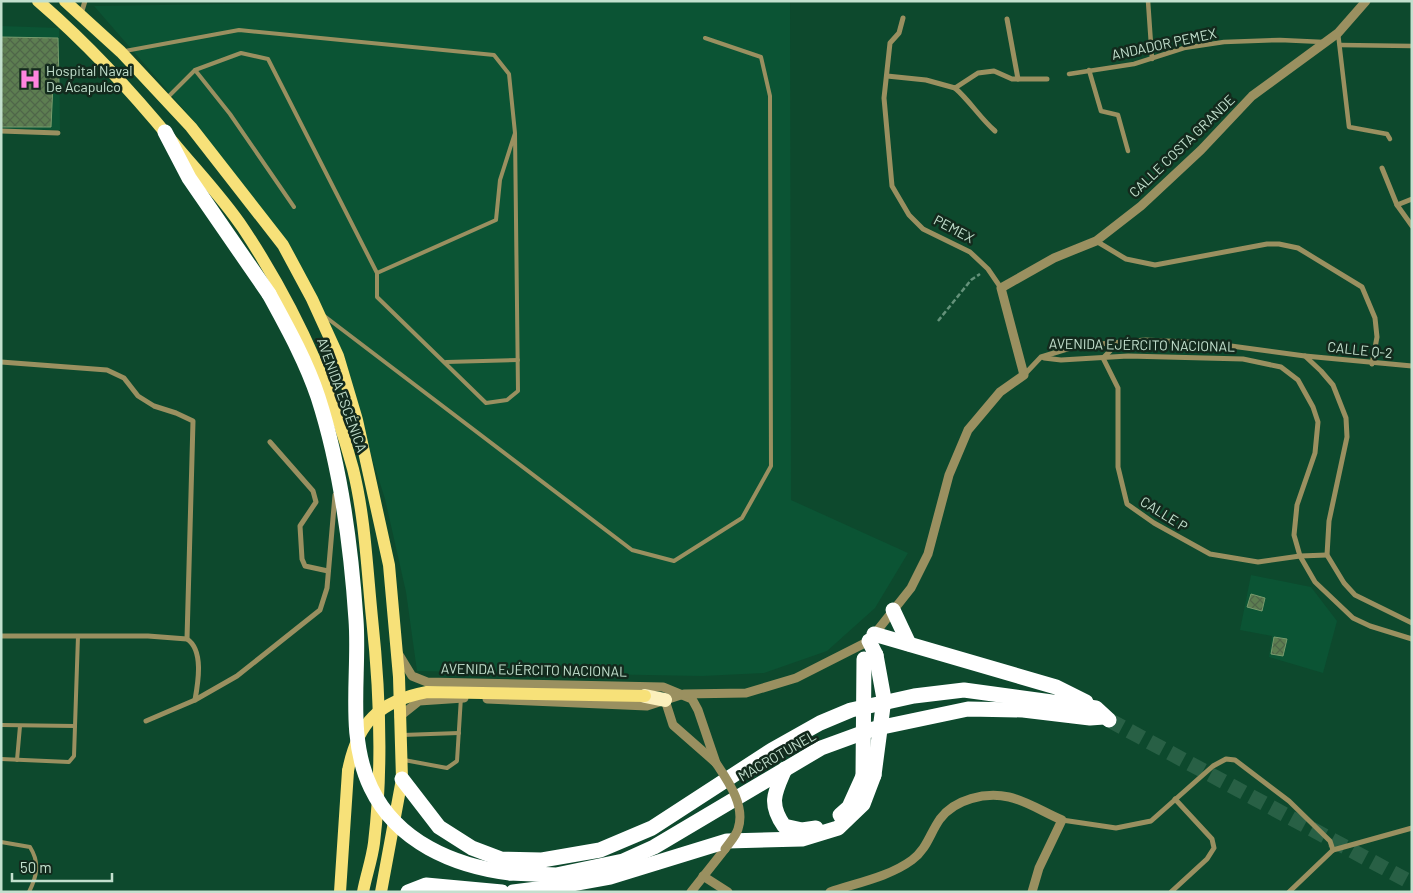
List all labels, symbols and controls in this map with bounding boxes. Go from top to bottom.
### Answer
street label: ANDADOR PEMEX [1110,24,1218,63]
place label: Hospital Naval De Acapulco [46,62,133,95]
hospital icon: Hospital Naval De Acapulco [17,66,43,92]
street label: CALLE COSTA GRANDE [1125,91,1238,200]
street label: PEMEX [931,211,977,246]
street label: AVENIDA EJÉRCITO NACIONAL [1049,334,1235,355]
street label: AVENIDA ESCÉNICA [314,335,371,455]
street label: CALLE Q-2 [1327,338,1393,361]
street label: CALLE P [1138,492,1191,535]
street label: AVENIDA EJÉRCITO NACIONAL [441,659,627,680]
street label: MACROTUNEL [735,727,819,785]
scale bar [12,850,112,882]
text: 50 m [20,858,52,876]

